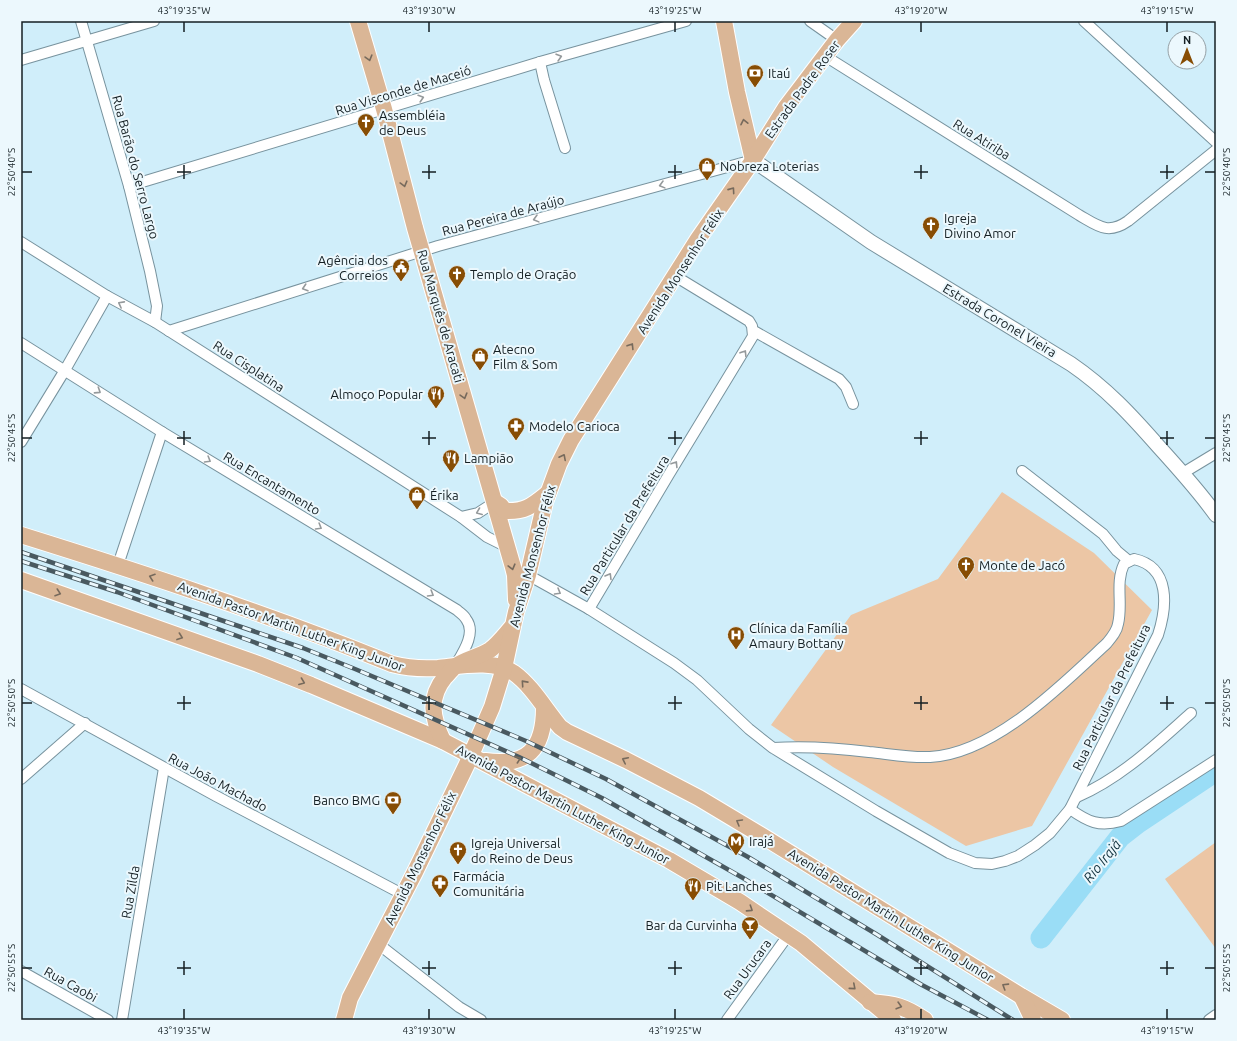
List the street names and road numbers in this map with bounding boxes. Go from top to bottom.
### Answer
street label: Estrada Padre Roser [762,37,842,141]
street label: Rua Visconde de Maceió [333,63,473,117]
street label: Rua Barão do Serro Largo [110,94,162,240]
street label: Rua Atiriba [951,116,1013,162]
street label: Rua Pereira de Araújo [440,192,566,238]
street label: Avenida Monsenhor Félix [634,206,726,336]
street label: Rua Marquês de Aracati [415,248,467,384]
street label: Estrada Coronel Vieira [941,281,1059,359]
street label: Rua Cisplatina [211,338,287,394]
street label: Rua Encantamento [221,449,323,517]
street label: Rua Particular da Prefeitura [577,453,671,597]
street label: Avenida Monsenhor Félix [506,483,558,628]
street label: Avenida Pastor Martin Luther King Junior [176,578,406,674]
street label: Rua Particular da Prefeitura [1069,622,1153,772]
street label: Avenida Pastor Martin Luther King Junior [454,742,672,866]
street label: Rua João Machado [166,750,270,814]
street label: Avenida Monsenhor Félix [382,789,459,927]
street label: Avenida Pastor Martin Luther King Junior [786,846,996,984]
street label: Rua Zilda [118,864,142,920]
street label: Rua Urucara [721,936,773,1002]
street label: Rua Caobi [42,964,100,1004]

